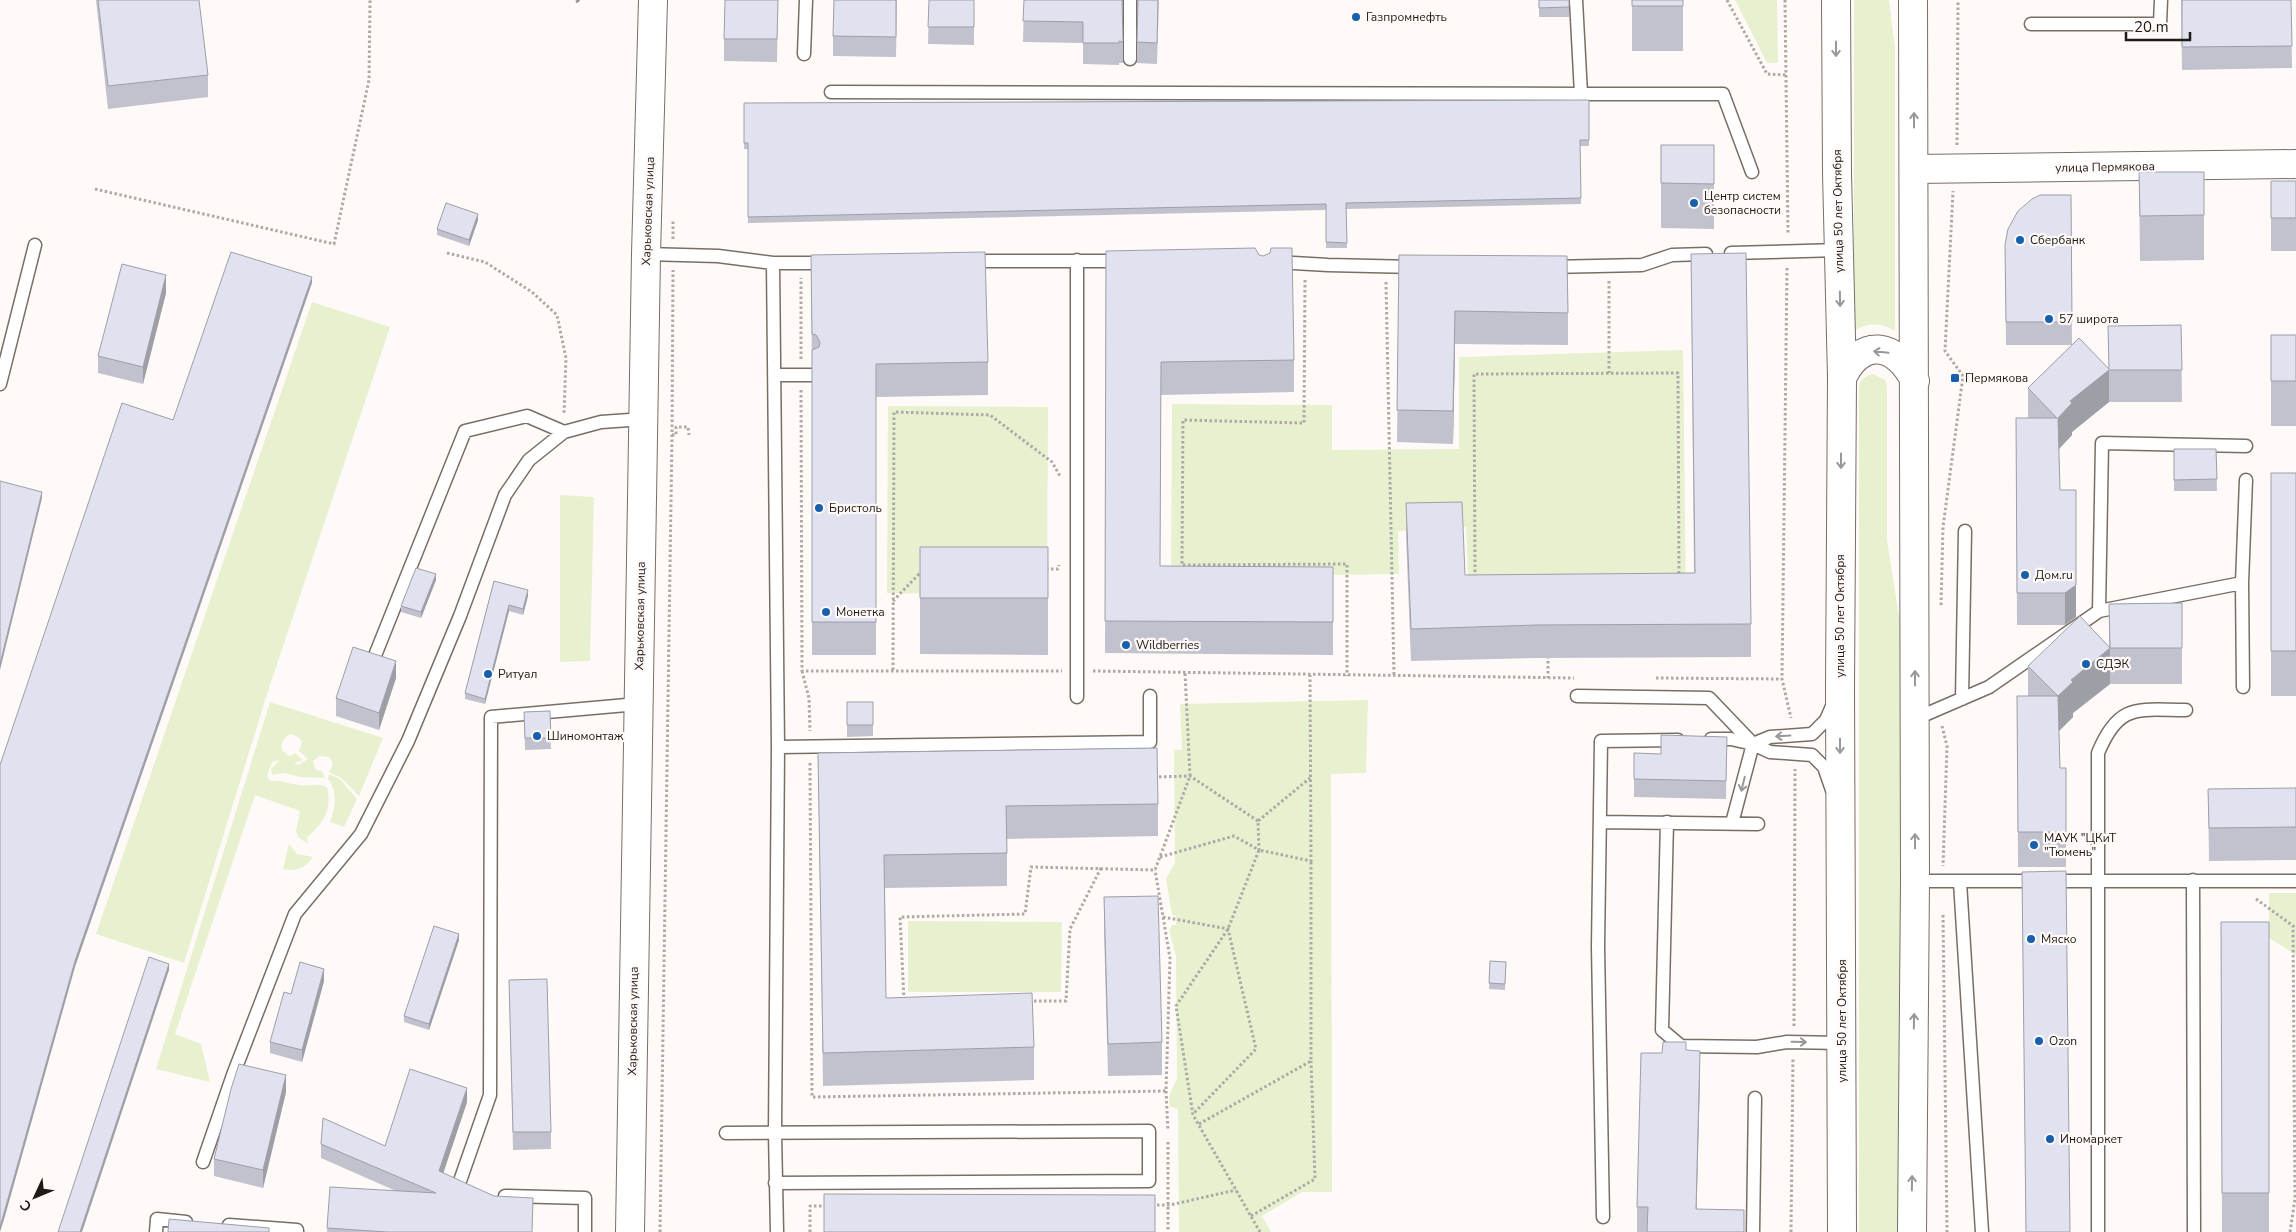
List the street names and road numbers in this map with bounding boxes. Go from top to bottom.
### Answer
street label: улица 50 лет Октября [1829,149,1847,273]
street label: Харьковская улица [638,156,658,266]
street label: улица Пермякова [2055,158,2155,176]
street label: улица 50 лет Октября [1832,554,1848,678]
street label: Харьковская улица [631,561,649,671]
street label: улица 50 лет Октября [1834,959,1850,1083]
street label: Харьковская улица [624,966,642,1076]

